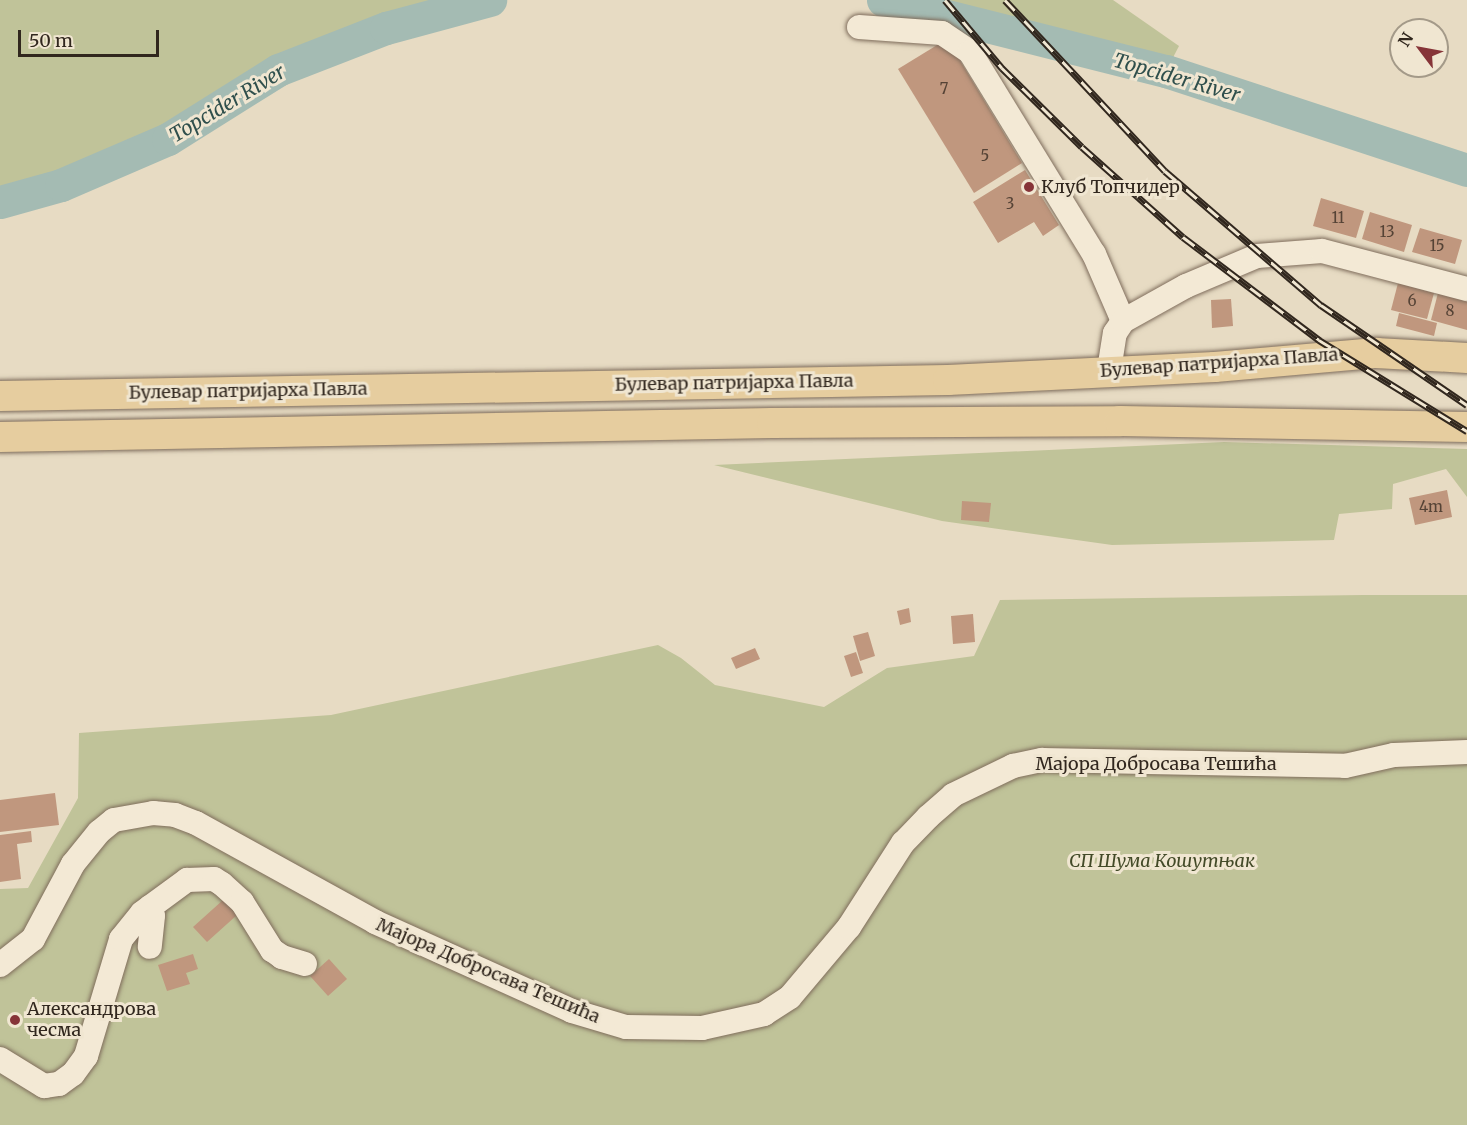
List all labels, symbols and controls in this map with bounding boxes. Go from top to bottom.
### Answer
scale bar [21,18,162,56]
north arrow [1389,18,1449,78]
text: 50 m [29,29,73,52]
text: N [1394,29,1417,50]
water label: Topcider River [1111,47,1243,107]
water label: Topcider River [165,59,289,147]
house number: 7 [940,80,948,98]
house number: 5 [981,147,989,165]
place label: Клуб Топчидер [1041,176,1180,198]
marker: Клуб Топчидер [1022,180,1036,194]
house number: 3 [1006,195,1014,213]
house number: 11 [1331,209,1345,227]
house number: 13 [1380,223,1394,241]
house number: 15 [1429,237,1445,255]
house number: 6 [1407,292,1417,310]
house number: 8 [1446,302,1454,320]
street label: Булевар патријарха Павла [1099,344,1339,382]
street label: Булевар патријарха Павла [614,370,854,396]
street label: Булевар патријарха Павла [128,378,368,404]
house number: 4m [1419,498,1443,516]
street label: Мајора Добросава Тешића [1035,753,1277,775]
park label: СП Шума Кошутњак [1069,850,1255,872]
street label: Мајора Добросава Тешића [373,914,603,1028]
place label: Александрова чесма [27,999,156,1042]
marker: Александрова чесма [8,1013,22,1027]

